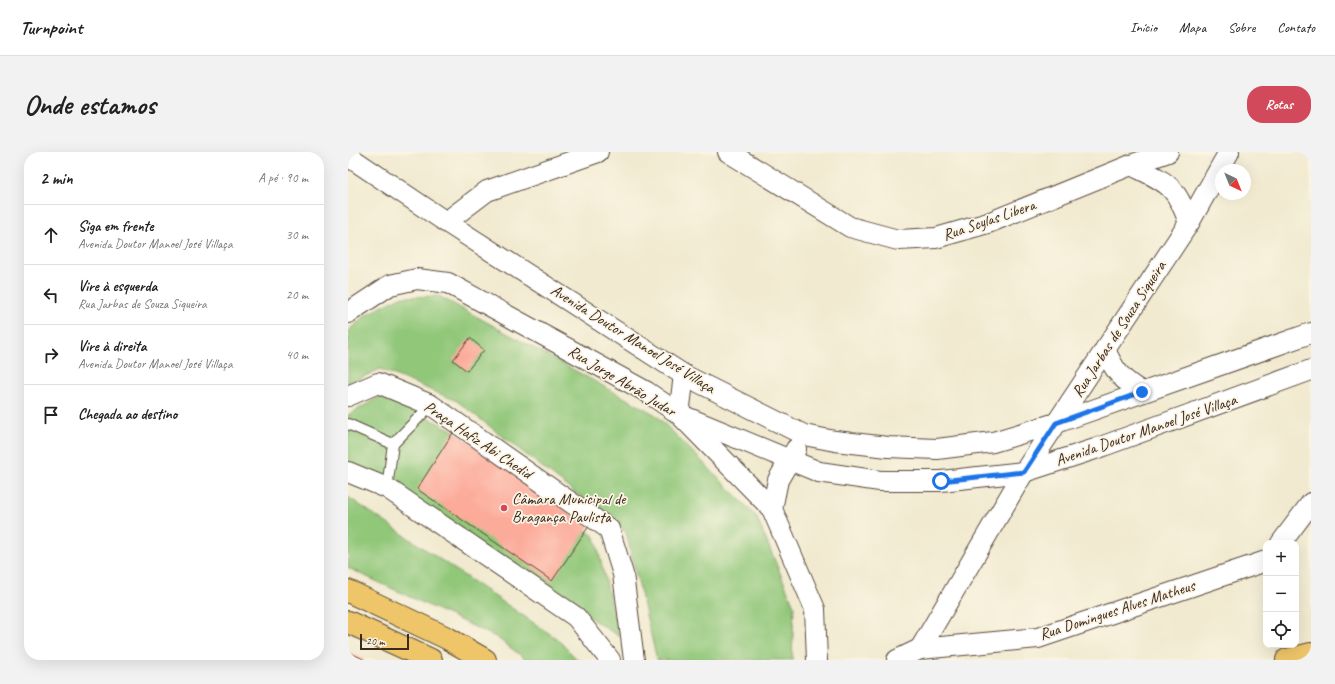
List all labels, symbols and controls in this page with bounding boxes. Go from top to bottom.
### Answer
text: Turnpoint [20,16,82,40]
text: Início [1130,19,1157,36]
text: Mapa [1179,19,1206,36]
text: Sobre [1228,19,1255,36]
text: Contato [1277,19,1315,36]
button: Rotas [1247,86,1311,123]
text: Onde estamos [24,87,156,122]
north arrow [1215,164,1251,200]
text: 2 min [40,168,73,189]
text: A pé · 90 m [258,170,308,186]
street label: Rua Scylas Libera [940,194,1039,245]
text: Siga em frente [78,217,154,236]
icon: ahead [40,224,62,246]
text: 30 m [286,227,308,243]
text: Avenida Doutor Manoel José Villaça [78,236,233,252]
street label: Rua Jarbas de Souza Siqueira [1067,256,1171,401]
text: Vire à esquerda [78,277,157,296]
street label: Avenida Doutor Manoel José Villaça [547,280,720,398]
icon: left [40,284,62,306]
text: 20 m [286,287,308,303]
text: Rua Jarbas de Souza Siqueira [78,296,207,312]
text: Vire à direita [78,337,147,356]
street label: Rua Jorge Abrão Judar [565,341,681,422]
icon: right [40,344,62,366]
text: 40 m [286,347,308,363]
text: Avenida Doutor Manoel José Villaça [78,356,233,372]
route end [1133,383,1151,401]
street label: Avenida Doutor Manoel José Villaça [1053,389,1240,470]
street label: Praça Hafiz Abi Chedid [420,397,538,485]
icon: arrive [40,404,62,426]
text: Chegada ao destino [78,405,177,424]
route start [932,472,950,490]
place label: Câmara Municipal de Bragança Paulista [512,489,627,527]
marker: Câmara Municipal de Bragança Paulista [499,503,509,513]
map controls [1263,540,1299,648]
button: + [1263,540,1299,576]
street label: Rua Domingues Alves Matheus [1037,575,1199,645]
button: − [1263,576,1299,612]
button: locate [1263,612,1299,648]
scale bar [360,632,409,651]
text: 20 m [366,634,385,648]

